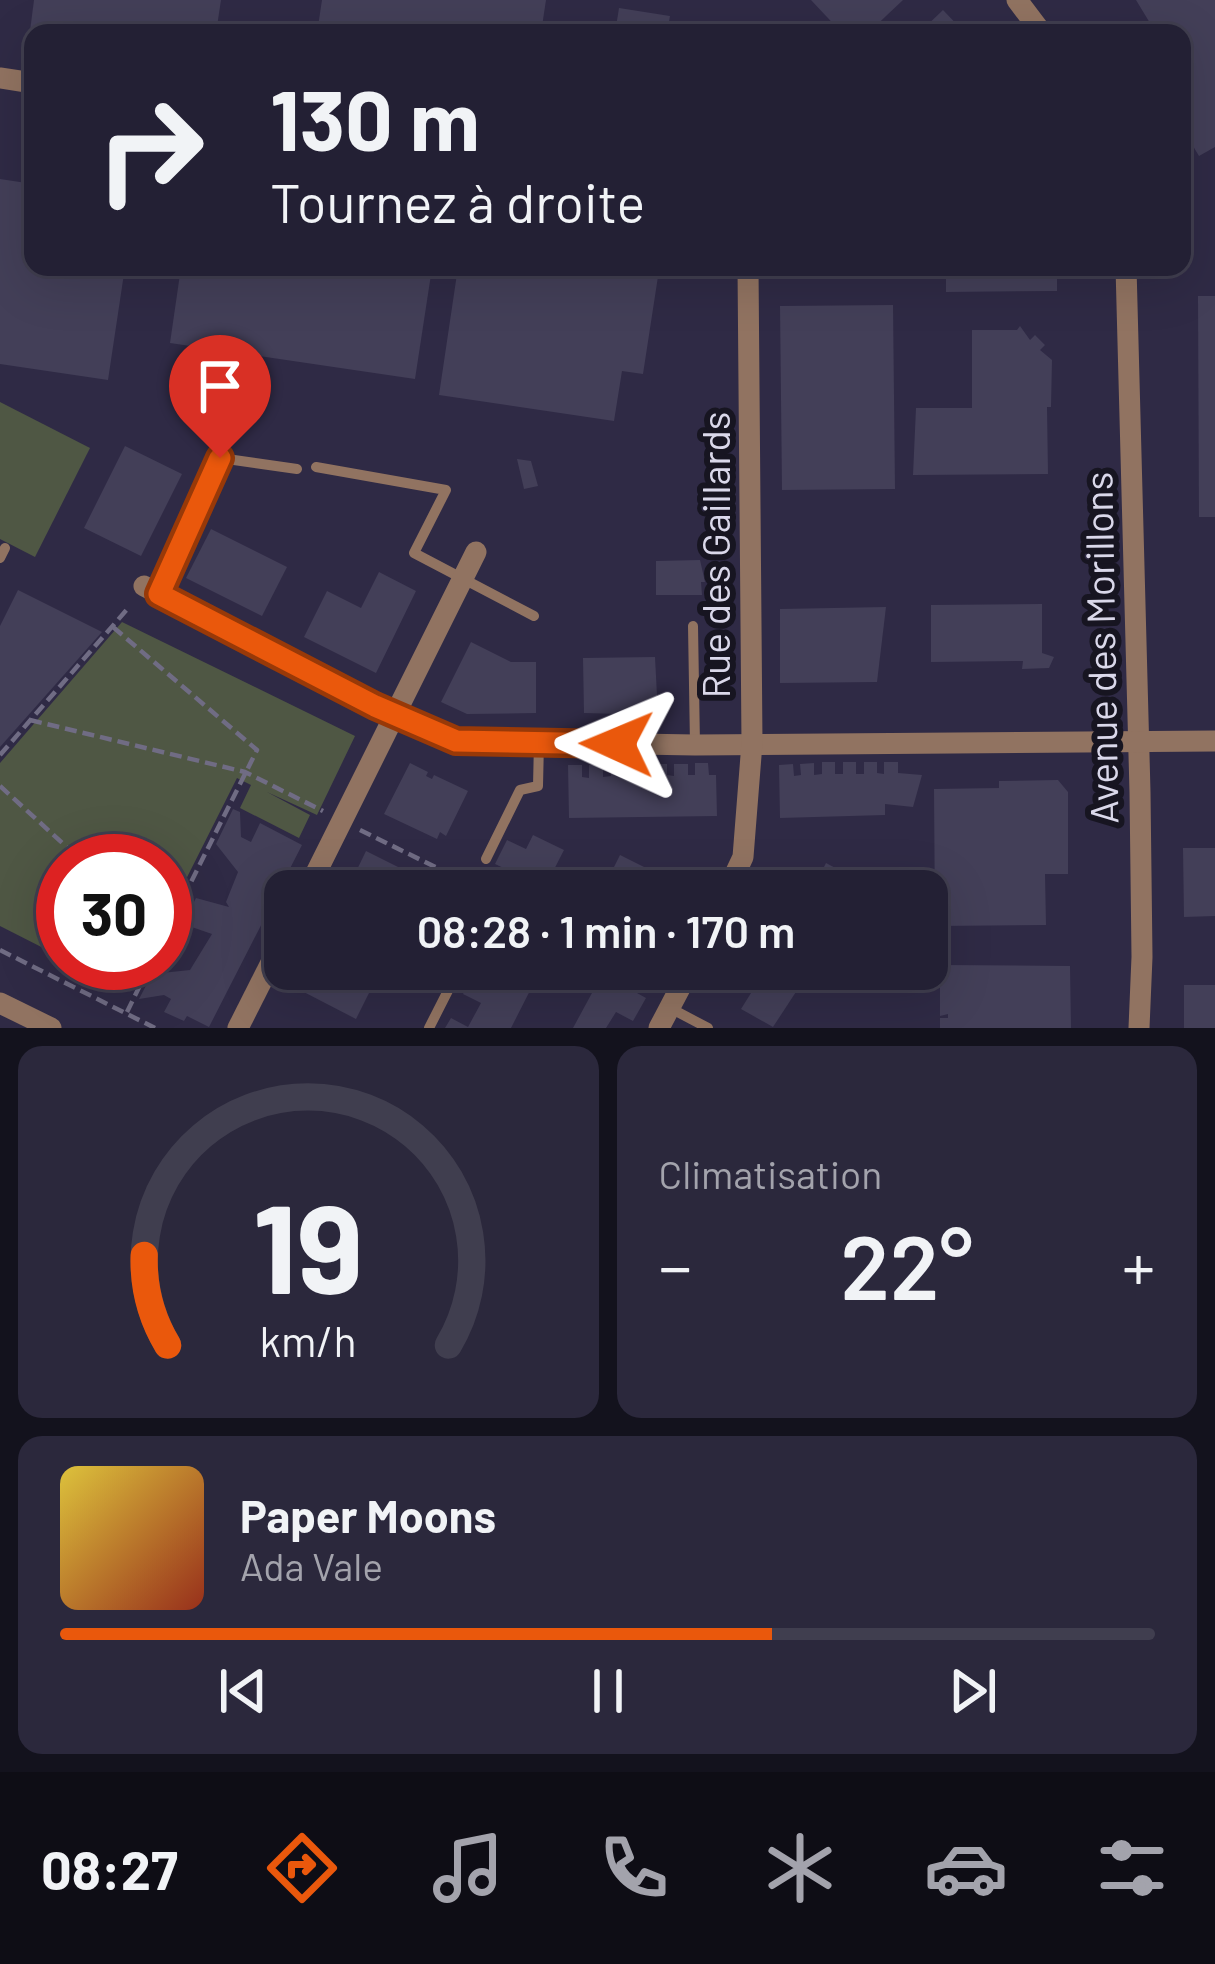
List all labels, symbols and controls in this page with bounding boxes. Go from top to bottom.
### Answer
text: 130 m [270,67,480,168]
icon: right [72,72,228,228]
text: Tournez à droite [270,169,645,234]
pin [169,335,271,458]
icon: arrive [187,353,253,419]
street label: Rue des Gaillards [691,411,738,699]
street label: Avenue des Morillons [1073,471,1127,825]
position arrow [554,681,680,807]
speed limit sign: 30 [36,834,192,990]
text: 08:28 · 1 min · 170 m [417,903,795,957]
text: Climatisation [659,1150,882,1197]
text: 19 [253,1169,363,1319]
text: 22° [840,1210,973,1318]
text: − [659,1225,692,1304]
text: + [1122,1225,1155,1304]
text: km/h [260,1314,357,1366]
text: Paper Moons [240,1488,496,1542]
text: Ada Vale [240,1542,383,1589]
icon: previous [210,1658,276,1724]
icon: pause [575,1658,641,1724]
icon: next [940,1658,1006,1724]
icon: directions [260,1826,344,1910]
icon: music [426,1826,510,1910]
icon: phone [592,1826,676,1910]
icon: climate [758,1826,842,1910]
icon: car [924,1826,1008,1910]
icon: filters [1090,1826,1174,1910]
text: 08:27 [41,1836,178,1901]

